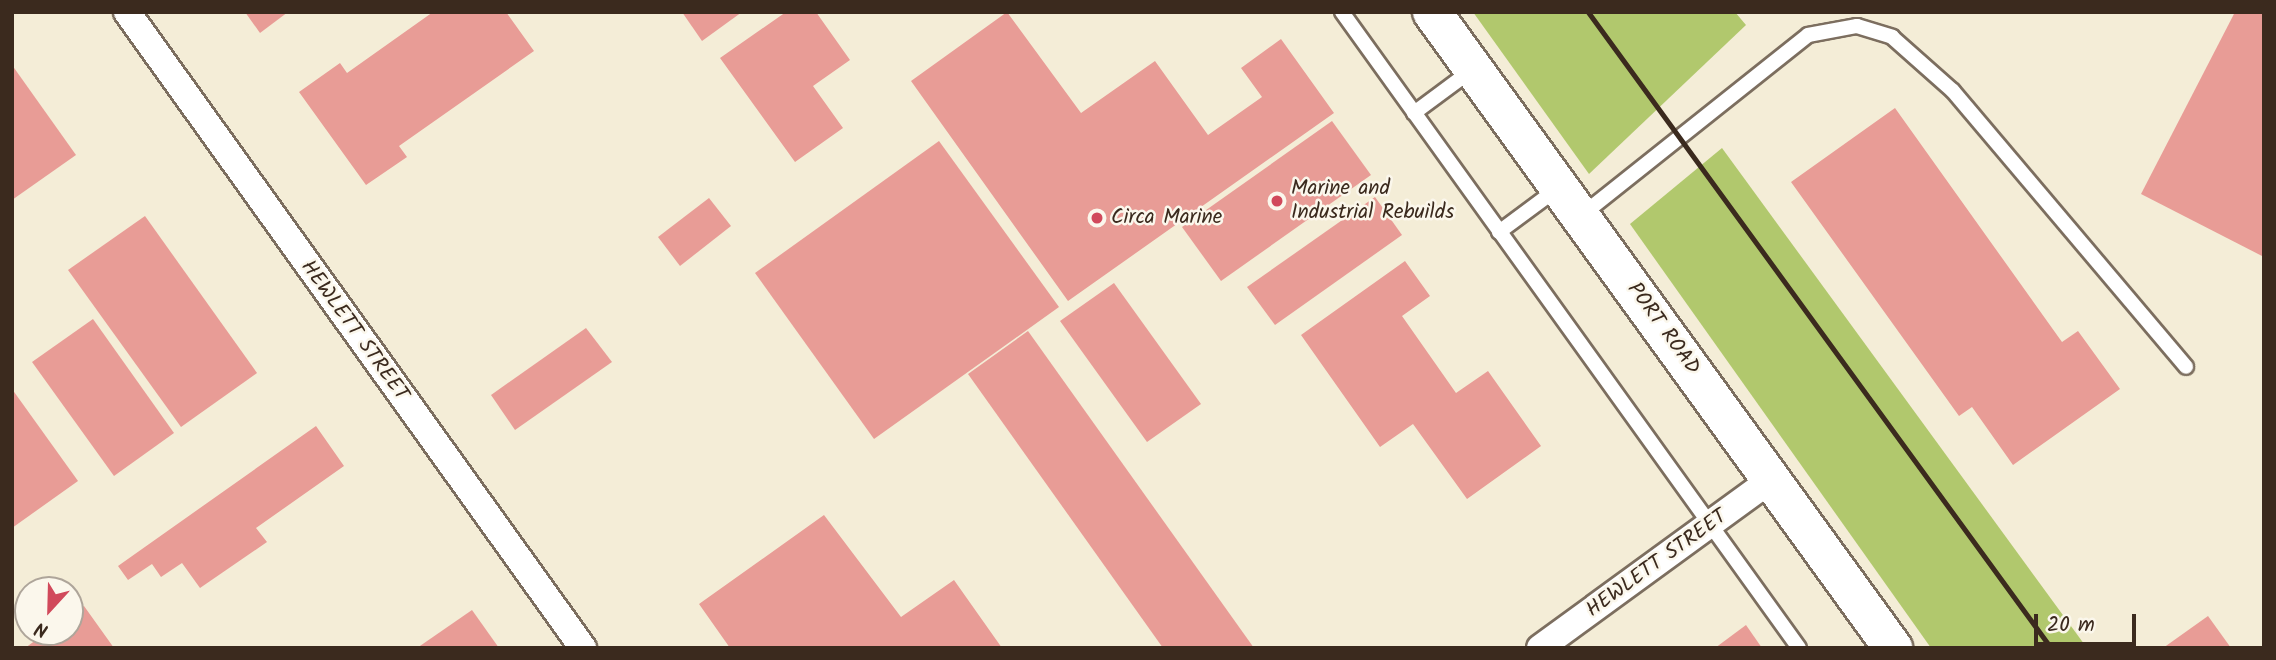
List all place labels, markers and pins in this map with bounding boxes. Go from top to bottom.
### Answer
place label: Marine and Industrial Rebuilds [1291,176,1454,226]
marker: Marine and Industrial Rebuilds [1269,193,1285,209]
place label: Circa Marine [1111,205,1222,231]
marker: Circa Marine [1089,210,1105,226]

